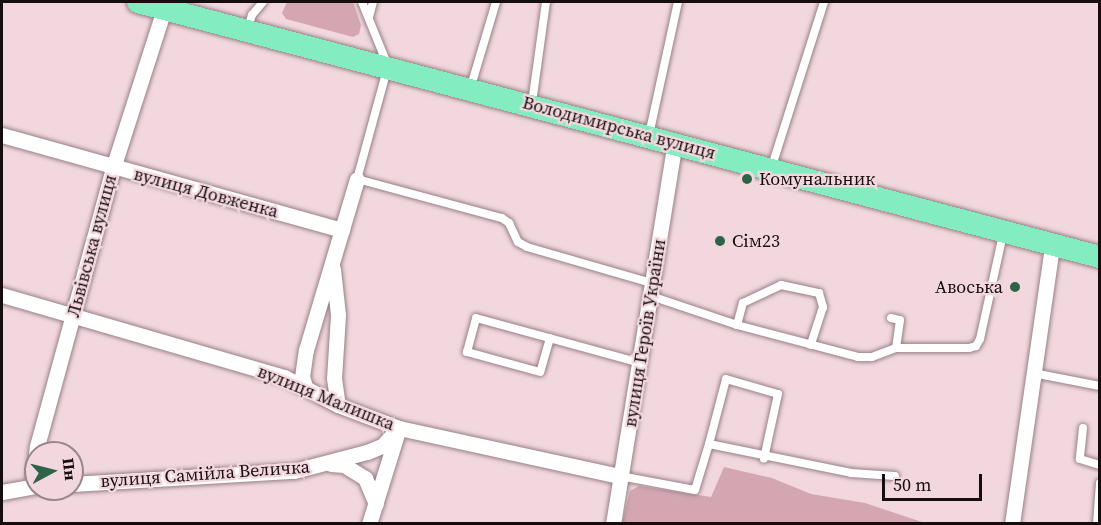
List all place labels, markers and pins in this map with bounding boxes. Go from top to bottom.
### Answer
place label: Комунальник [759,168,875,190]
marker: Комунальник [740,172,754,186]
place label: Сім23 [732,230,780,252]
marker: Сім23 [713,234,727,248]
place label: Авоська [935,276,1003,298]
marker: Авоська [1008,280,1022,294]

